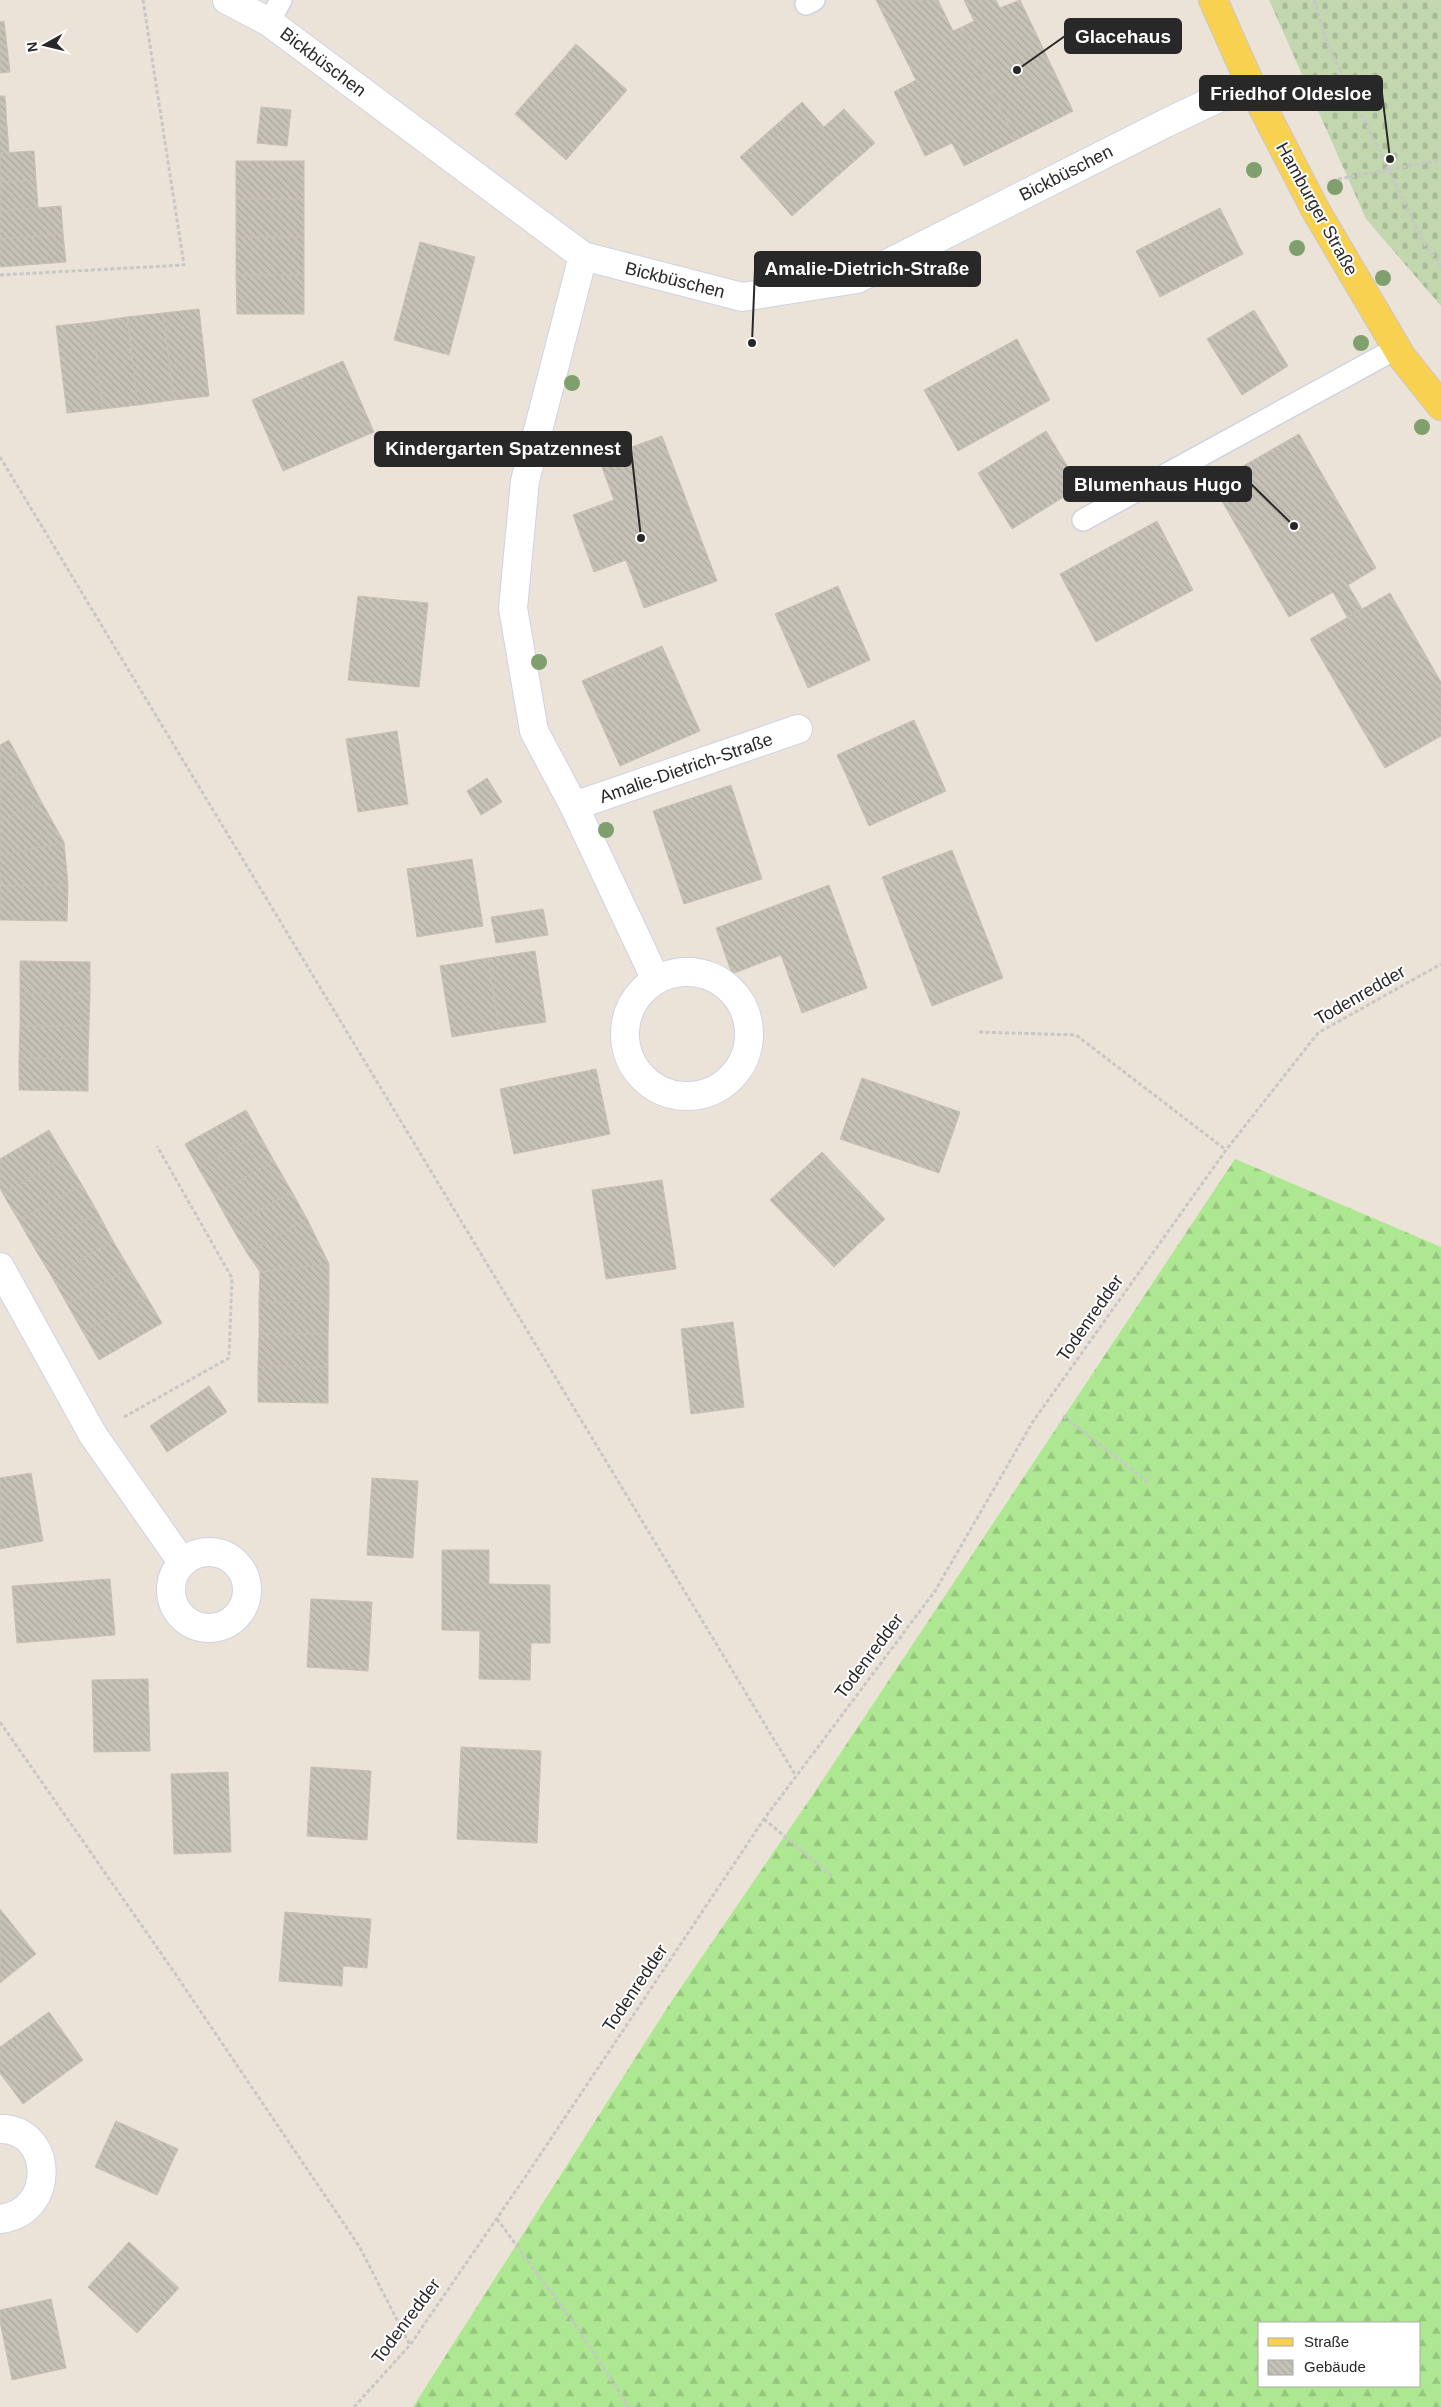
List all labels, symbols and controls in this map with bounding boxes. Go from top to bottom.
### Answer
callout: Glacehaus [1065,19,1181,53]
north arrow [20,20,70,70]
street label: Bickbüschen [276,23,370,101]
text: Glacehaus [1075,26,1171,47]
text: N [23,41,41,53]
callout: Friedhof Oldesloe [1200,76,1382,110]
text: Friedhof Oldesloe [1210,83,1372,104]
street label: Hamburger Straße [1272,139,1362,279]
street label: Bickbüschen [1016,141,1116,205]
callout: Amalie-Dietrich-Straße [755,252,980,286]
street label: Bickbüschen [623,258,727,302]
text: Amalie-Dietrich-Straße [765,258,969,279]
callout: Kindergarten Spatzennest [375,432,631,466]
text: Kindergarten Spatzennest [385,438,621,459]
callout: Blumenhaus Hugo [1064,467,1251,501]
text: Blumenhaus Hugo [1074,474,1242,495]
street label: Amalie-Dietrich-Straße [597,729,775,807]
street label: Todenredder [1311,961,1409,1029]
street label: Todenredder [1053,1271,1127,1365]
street label: Todenredder [831,1610,907,1702]
street label: Todenredder [598,1941,672,2035]
street label: Todenredder [368,2275,444,2367]
legend [1258,2322,1421,2387]
text: Straße [1304,2333,1349,2350]
text: Gebäude [1304,2358,1366,2375]

